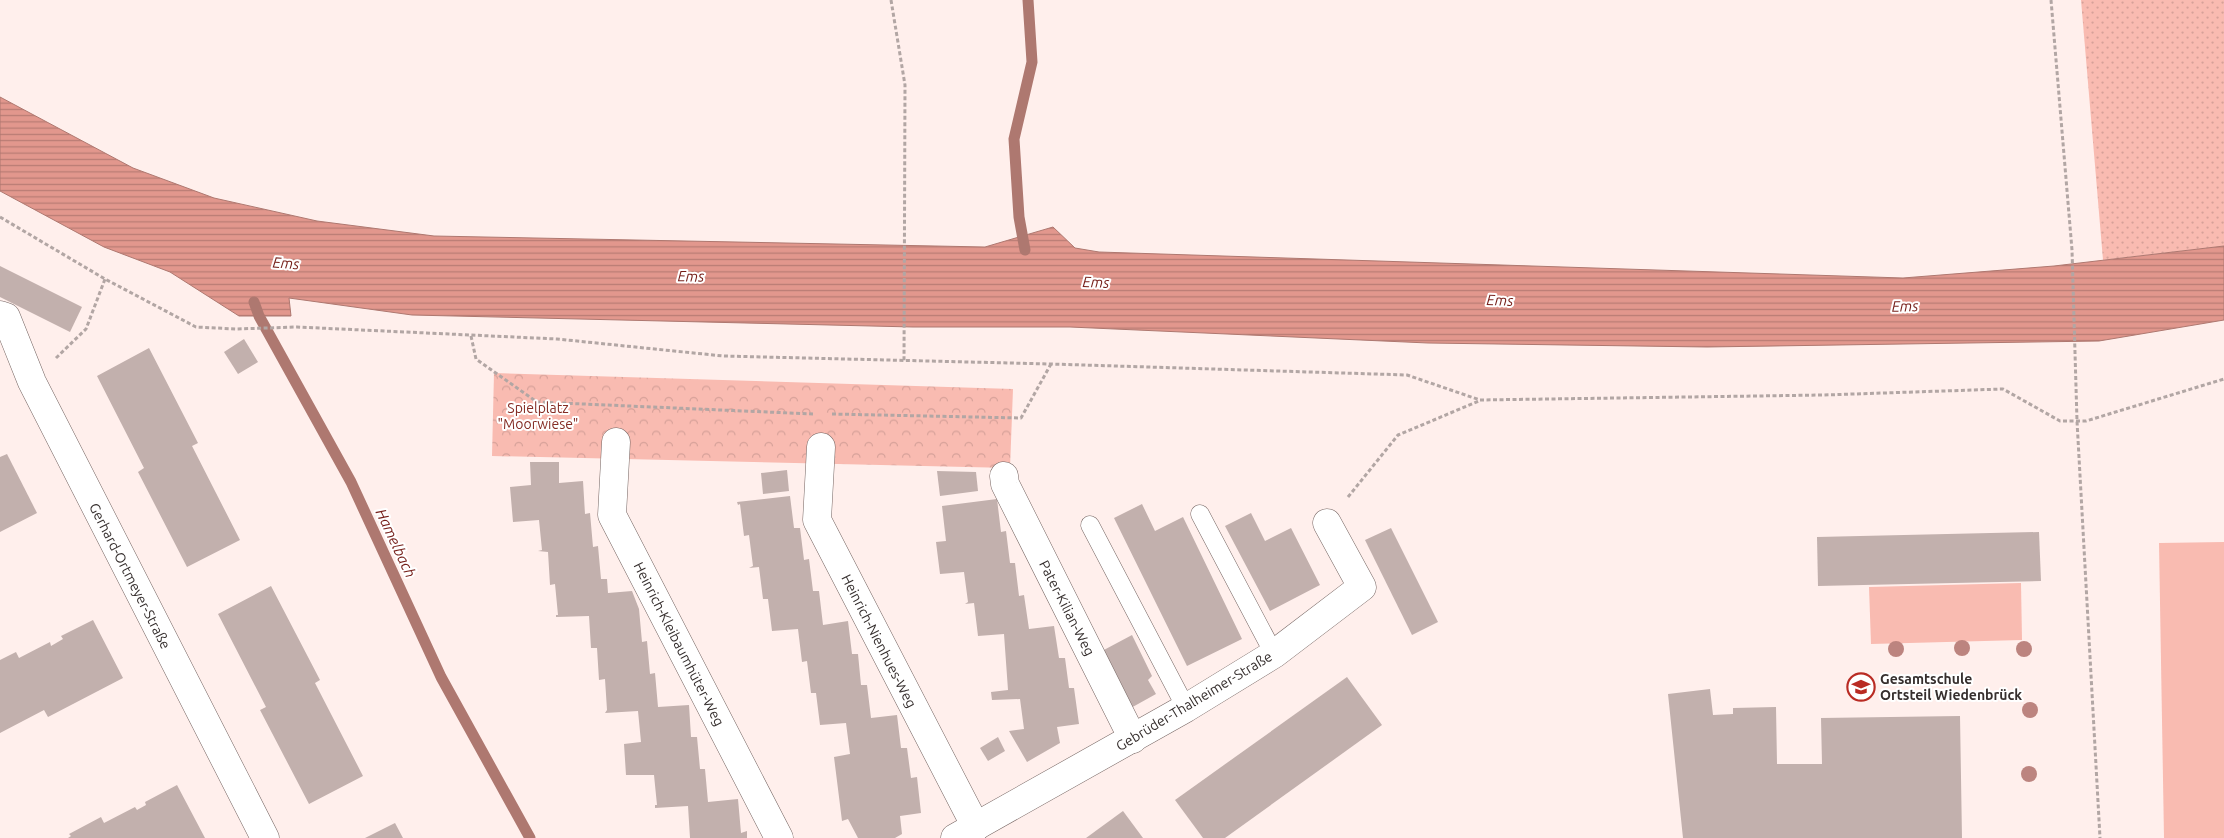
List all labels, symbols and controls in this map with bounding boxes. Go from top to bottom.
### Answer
water label: Ems [272,254,301,272]
water label: Ems [677,267,705,285]
water label: Ems [1082,273,1110,291]
water label: Ems [1486,291,1514,309]
water label: Ems [1891,297,1919,315]
park label: Spielplatz "Moorwiese" [498,400,578,432]
street label: Gerhard-Ortmeyer-Straße [86,500,174,652]
water label: Hamelbach [373,506,419,580]
street label: Pater-Kilian-Weg [1036,558,1098,658]
street label: Heinrich-Kleibaumhüter-Weg [631,559,727,729]
street label: Heinrich-Nienhues-Weg [838,572,920,710]
street label: Gebrüder-Thalheimer-Straße [1113,648,1275,754]
place label: Gesamtschule Ortsteil Wiedenbrück [1880,671,2022,703]
school or university icon: Gesamtschule Ortsteil Wiedenbrück [1846,672,1876,702]

